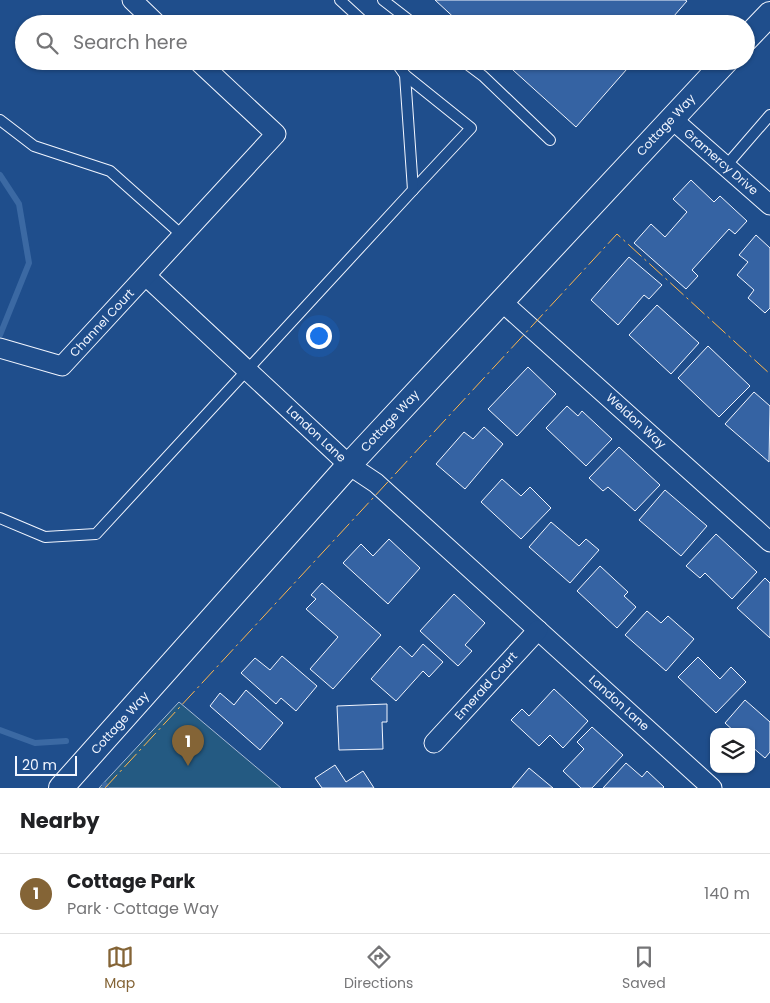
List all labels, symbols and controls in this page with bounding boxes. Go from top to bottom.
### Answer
search box [15,15,755,70]
icon: search [33,29,61,57]
text: Search here [73,29,187,56]
street label: Cottage Way [632,90,699,159]
street label: Gramercy Drive [680,125,762,199]
street label: Channel Court [66,285,138,360]
your location [306,323,332,349]
street label: Cottage Way [356,386,423,455]
street label: Weldon Way [603,389,670,452]
street label: Landon Lane [283,401,350,466]
street label: Emerald Court [450,648,521,723]
street label: Landon Lane [585,671,653,734]
street label: Cottage Way [87,687,153,758]
pin: 1 [172,725,204,766]
map controls [710,728,755,773]
button: layers [710,728,755,773]
scale bar [15,753,78,776]
text: 20 m [22,755,57,775]
text: Nearby [20,806,100,835]
text: Cottage Park [67,868,195,895]
text: 1 [33,882,39,905]
text: 140 m [704,882,750,905]
text: Park · Cottage Way [67,897,219,920]
tab: Map [104,943,135,994]
tab: Directions [344,943,413,994]
tab: Saved [622,943,666,994]

